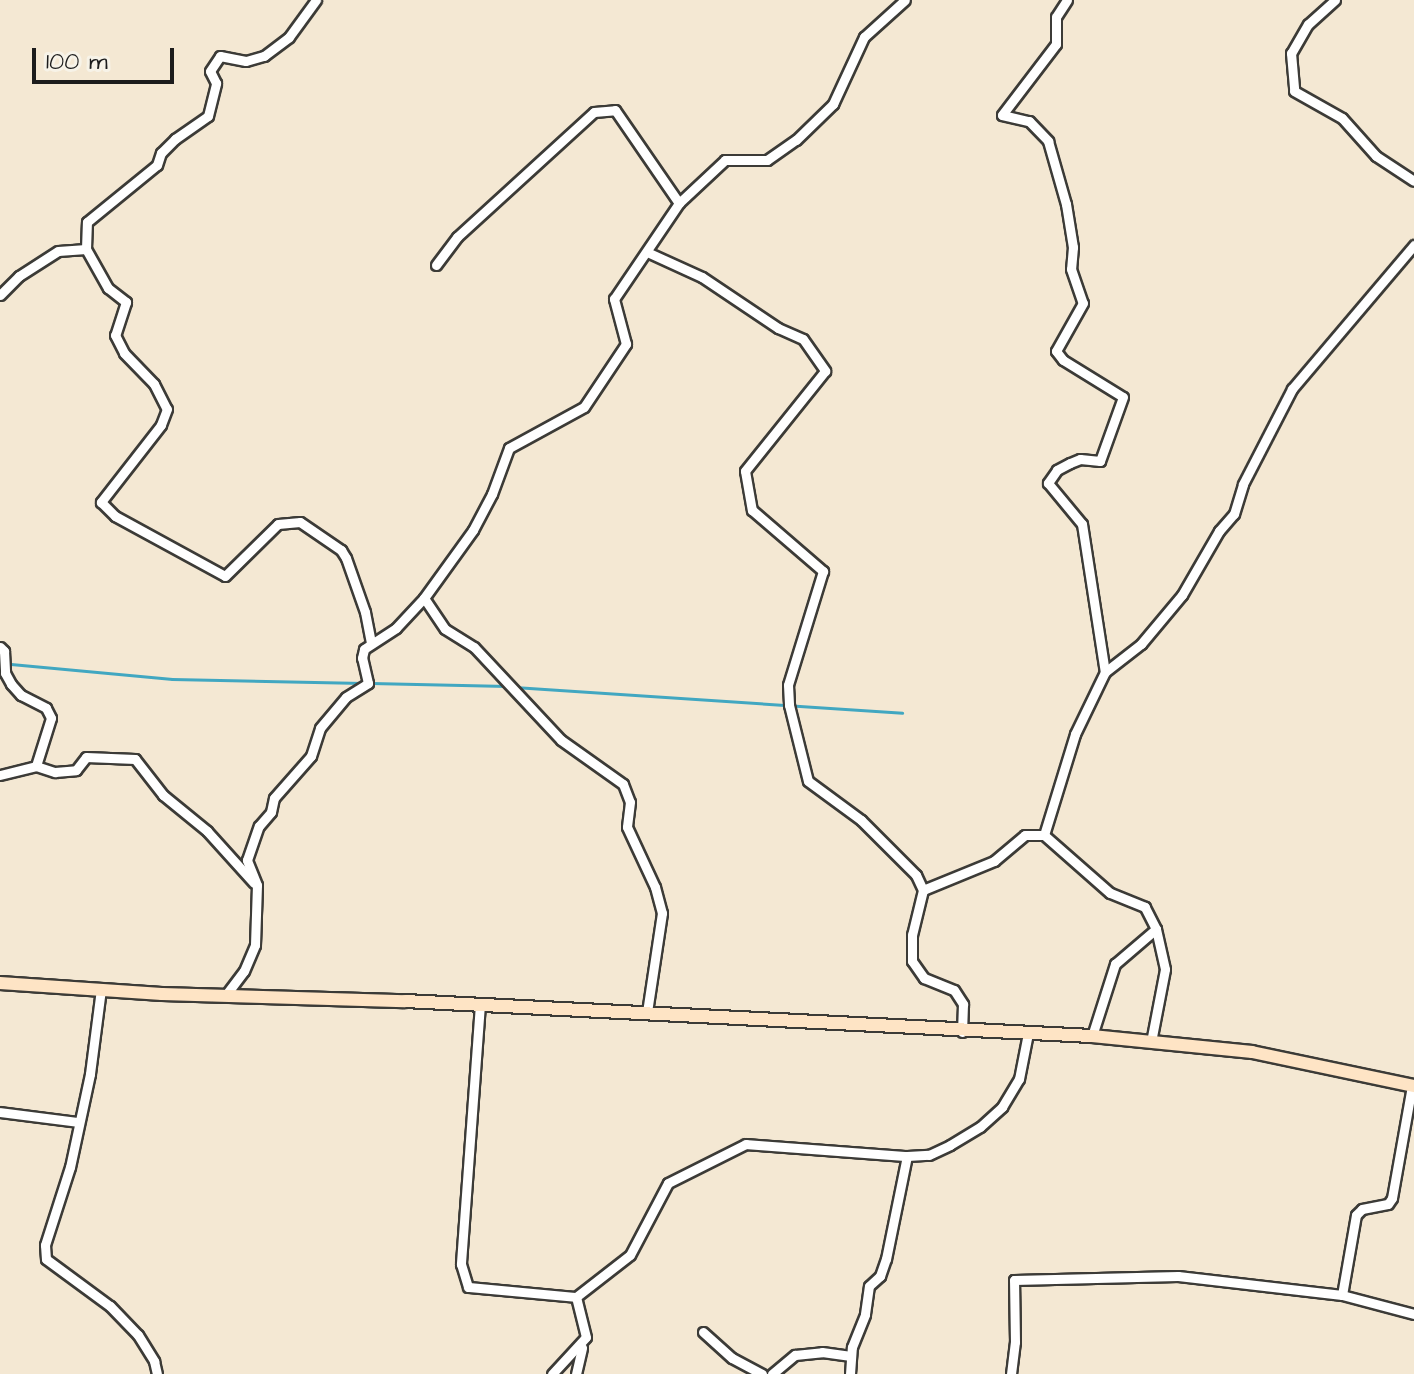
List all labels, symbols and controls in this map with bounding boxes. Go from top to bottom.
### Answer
scale bar [36,32,178,82]
text: 100 m [46,45,108,79]

